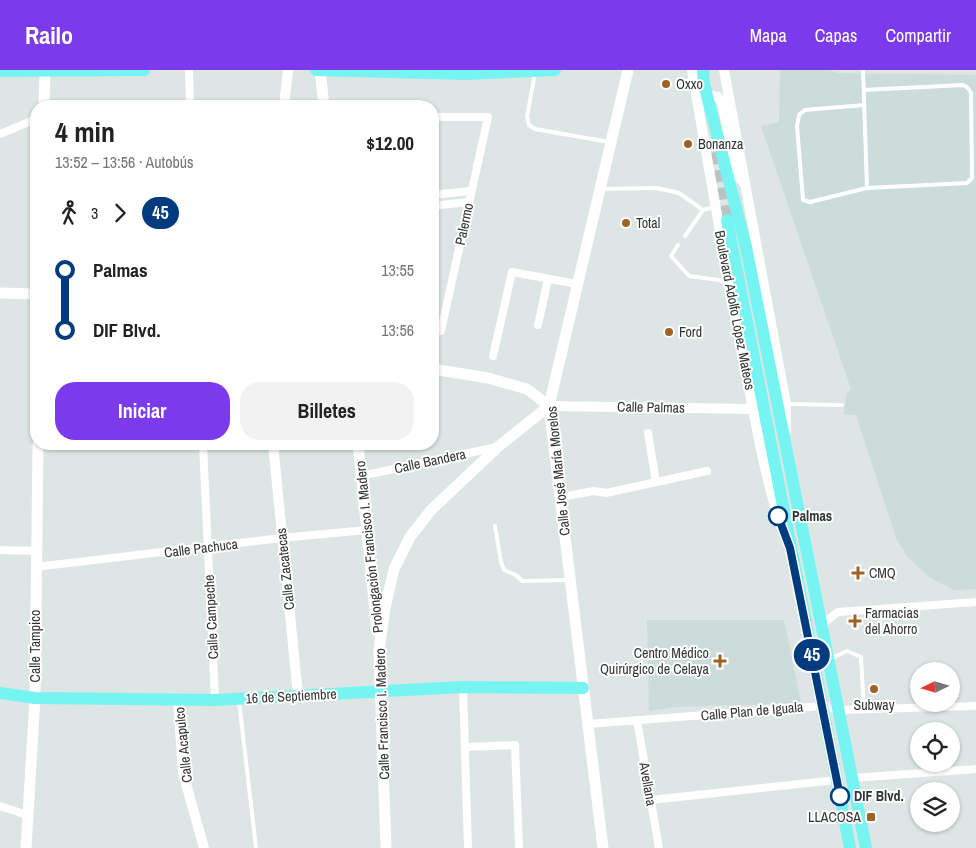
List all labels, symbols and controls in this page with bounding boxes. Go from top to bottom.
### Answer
text: Railo [25,19,73,51]
text: Mapa [750,23,787,48]
text: Capas [815,23,857,48]
text: Compartir [885,23,951,48]
place label: Oxxo [676,75,703,93]
marker: Oxxo [660,78,672,90]
text: 4 min [55,113,115,151]
text: $12.00 [366,130,414,156]
place label: Bonanza [698,135,744,153]
marker: Bonanza [682,138,694,150]
text: 13:52 – 13:56 · Autobús [55,151,194,173]
icon: walk [55,199,83,227]
icon: forward [106,199,134,227]
text: 45 [152,200,169,225]
street label: Palermo [451,201,477,247]
text: 3 [91,202,98,224]
place label: Total [636,214,660,232]
marker: Total [620,217,632,229]
street label: Boulevard Adolfo López Mateos [711,229,759,392]
text: Palmas [93,257,148,283]
text: 13:55 [381,259,414,281]
text: DIF Blvd. [93,317,161,343]
text: 13:56 [381,319,414,341]
place label: Ford [679,323,702,341]
marker: Ford [663,326,675,338]
button: Iniciar [55,382,230,440]
button: Billetes [240,382,414,440]
street label: Calle Palmas [617,397,685,417]
street label: Calle José María Morelos [542,405,574,537]
street label: Calle Bandera [393,445,468,477]
street label: Prolongación Francisco I. Madero [351,460,387,634]
marker: Palmas [768,506,788,526]
place label: Palmas [792,507,832,525]
street label: Calle Zacatecas [272,527,298,611]
street label: Calle Pachuca [163,534,239,561]
place label: CMQ [869,564,896,582]
marker: CMQ [851,566,865,580]
street label: Calle Campeche [200,574,222,660]
place label: Farmacias del Ahorro [865,604,919,638]
street label: Calle Tampico [26,610,44,682]
marker: Farmacias del Ahorro [849,615,861,627]
line badge: 45 [790,639,834,671]
text: 45 [804,642,820,667]
place label: Centro Médico Quirúrgico de Celaya [600,644,710,678]
street label: Calle Francisco I. Madero [371,648,393,780]
marker: Centro Médico Quirúrgico de Celaya [713,654,727,668]
north arrow [910,662,960,712]
map controls [910,662,960,832]
marker: Subway [868,683,880,695]
street label: 16 de Septiembre [245,685,337,707]
place label: Subway [854,696,895,714]
street label: Calle Plan de Iguala [700,698,805,724]
street label: Calle Acapulco [170,706,196,784]
button: locate [910,722,960,772]
street label: Avellana [635,760,661,808]
button: layers [910,782,960,832]
marker: DIF Blvd. [830,786,850,806]
place label: DIF Blvd. [854,787,904,805]
place label: LLACOSA [808,808,861,826]
marker: LLACOSA [865,811,877,823]

